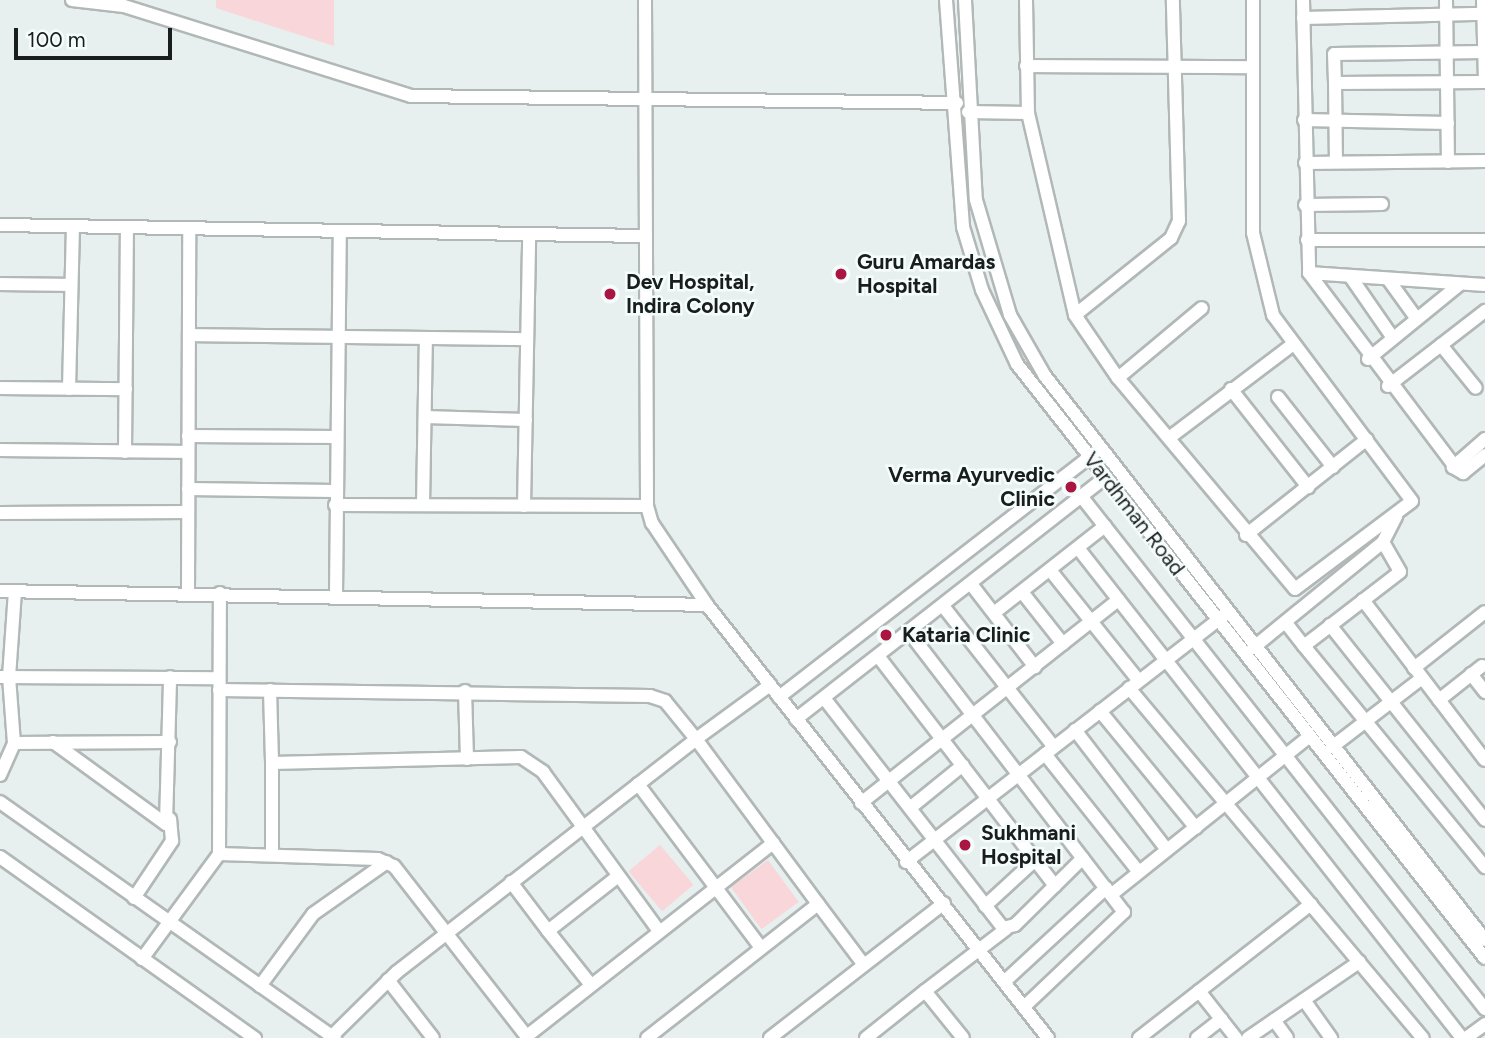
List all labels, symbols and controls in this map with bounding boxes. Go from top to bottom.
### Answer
scale bar [18,14,175,58]
text: 100 m [27,27,86,52]
place label: Guru Amardas Hospital [857,249,995,299]
marker: Guru Amardas Hospital [831,264,851,284]
place label: Dev Hospital, Indira Colony [626,269,755,319]
marker: Dev Hospital, Indira Colony [600,284,620,304]
street label: Vardhman Road [1078,447,1190,581]
place label: Verma Ayurvedic Clinic [888,462,1055,512]
marker: Verma Ayurvedic Clinic [1061,477,1081,497]
place label: Kataria Clinic [902,622,1030,648]
marker: Kataria Clinic [876,625,896,645]
place label: Sukhmani Hospital [981,820,1076,870]
marker: Sukhmani Hospital [955,835,975,855]

